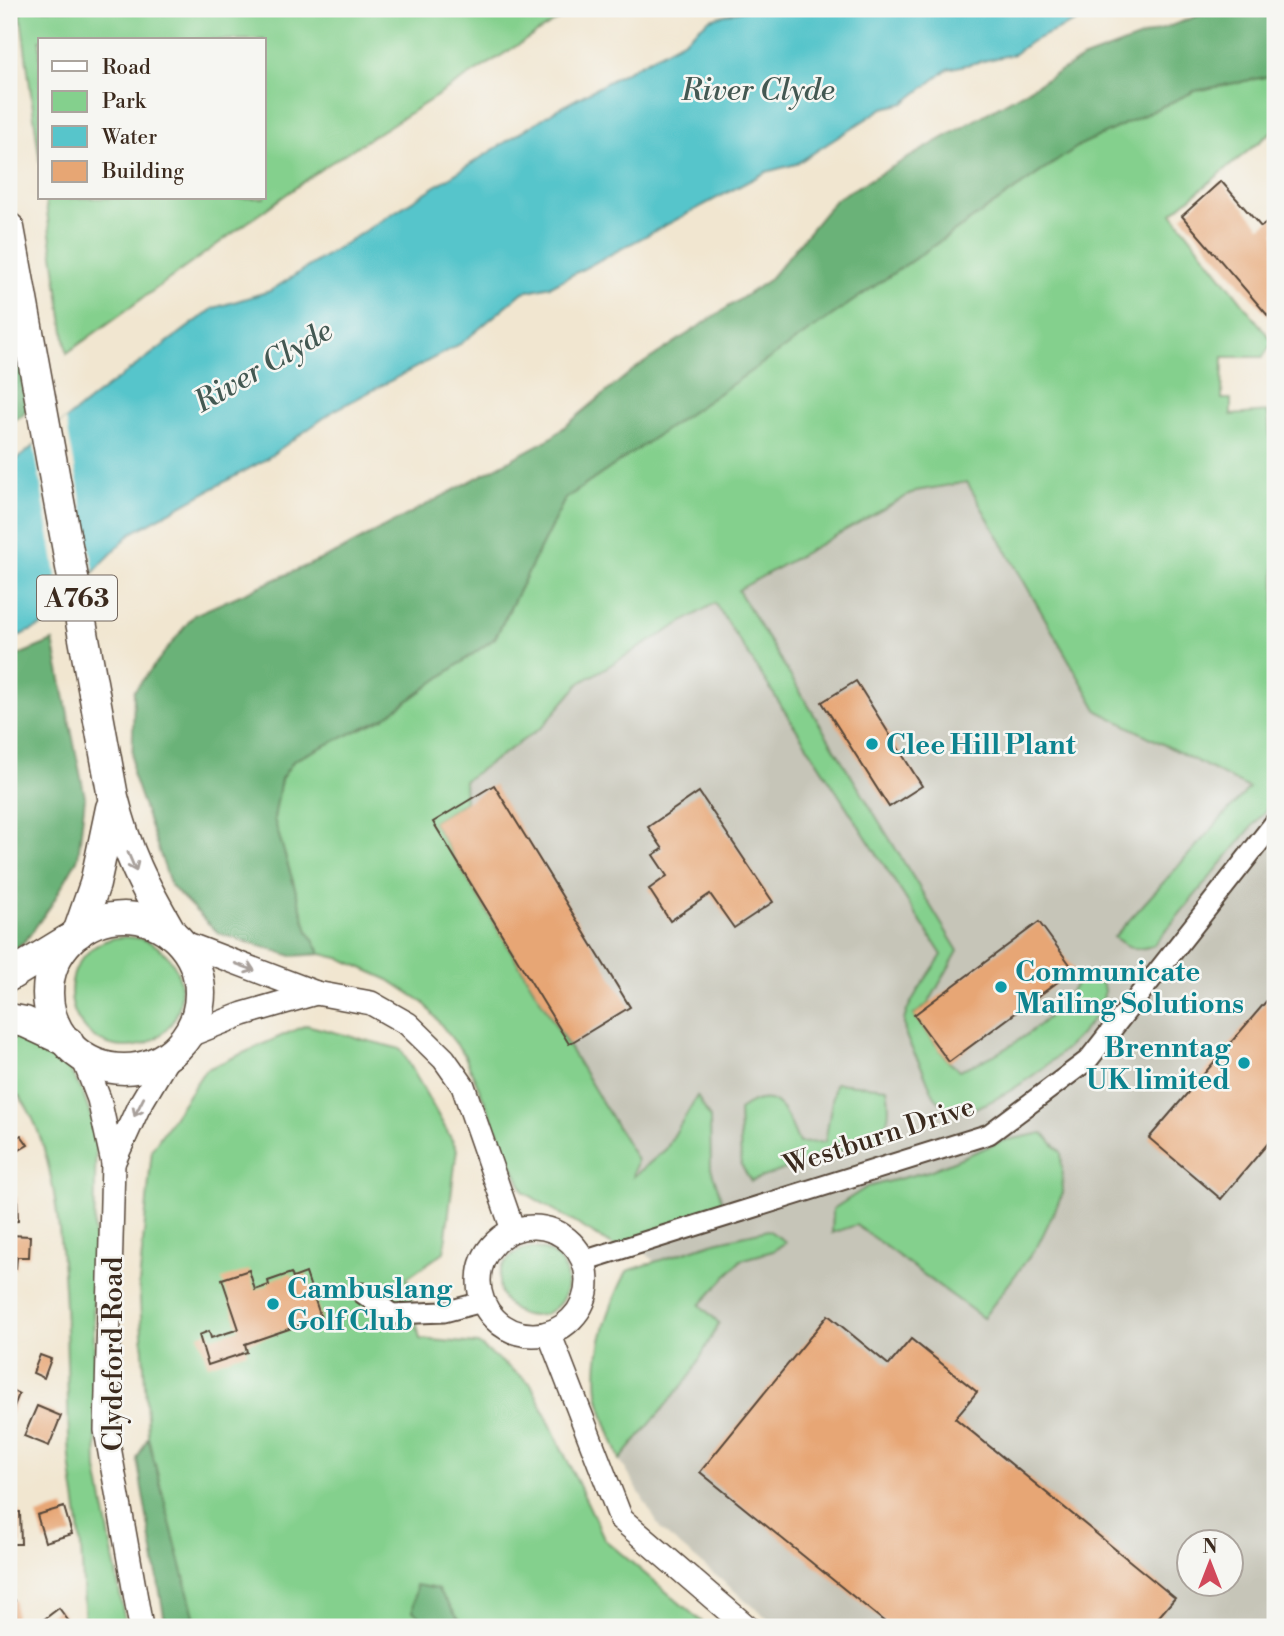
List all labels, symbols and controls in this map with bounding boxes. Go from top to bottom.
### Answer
legend [38,38,266,200]
text: Road [102,55,151,81]
water label: River Clyde [680,72,835,110]
text: Park [102,89,147,115]
text: Water [101,125,157,151]
text: Building [101,159,184,185]
water label: River Clyde [187,312,339,422]
road number: A763 [37,576,117,620]
place label: Clee Hill Plant [886,728,1077,763]
marker: Clee Hill Plant [864,736,880,752]
one-way arrow [126,851,139,873]
place label: Communicate Mailing Solutions [1015,955,1244,1022]
one-way arrow [234,962,256,974]
marker: Communicate Mailing Solutions [993,979,1009,995]
place label: Brenntag UK limited [1086,1031,1231,1098]
marker: Brenntag UK limited [1236,1055,1252,1071]
street label: Westburn Drive [779,1089,979,1184]
one-way arrow [132,1096,145,1117]
street label: Clydeford Road [96,1257,131,1451]
place label: Cambuslang Golf Club [287,1272,453,1339]
marker: Cambuslang Golf Club [265,1296,281,1312]
north arrow [1176,1528,1246,1598]
text: N [1202,1535,1218,1559]

